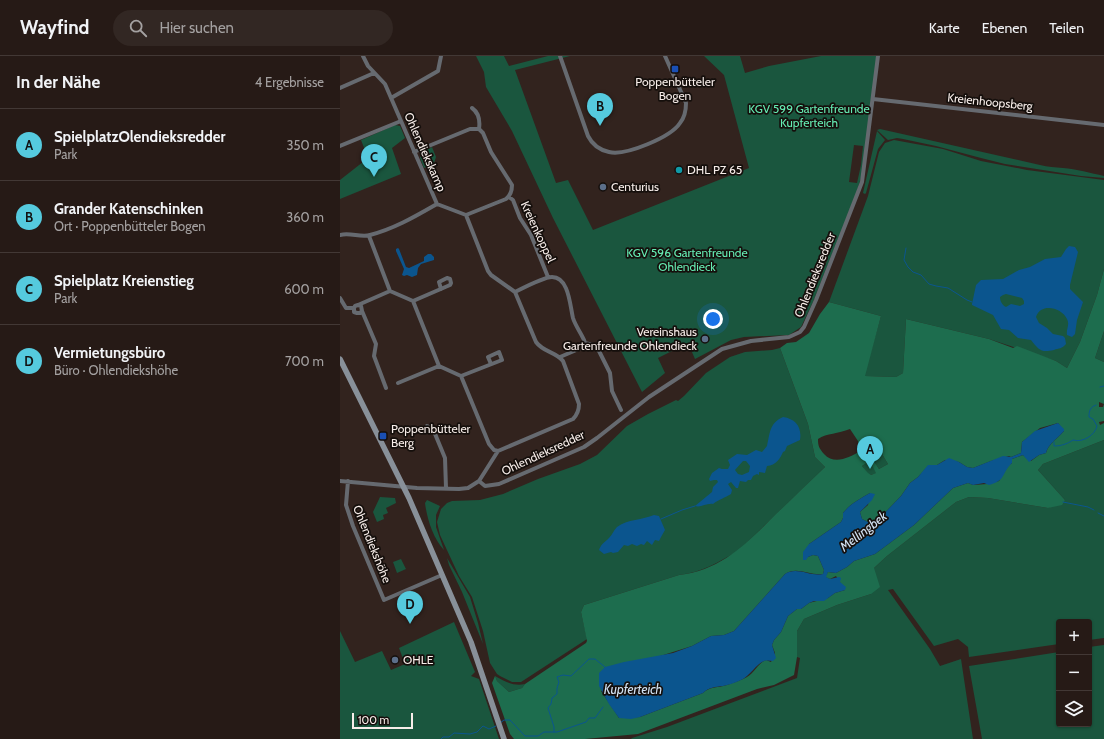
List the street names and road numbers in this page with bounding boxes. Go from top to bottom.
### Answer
street label: Kreienhoopsberg [947,90,1035,114]
street label: Ohlendiekskamp [401,110,450,194]
street label: Kreienkoppel [518,199,559,265]
street label: Ohlendieksredder [791,230,838,319]
street label: Ohlendieksredder [499,427,587,478]
street label: Ohlendiekshöhe [350,503,395,585]

